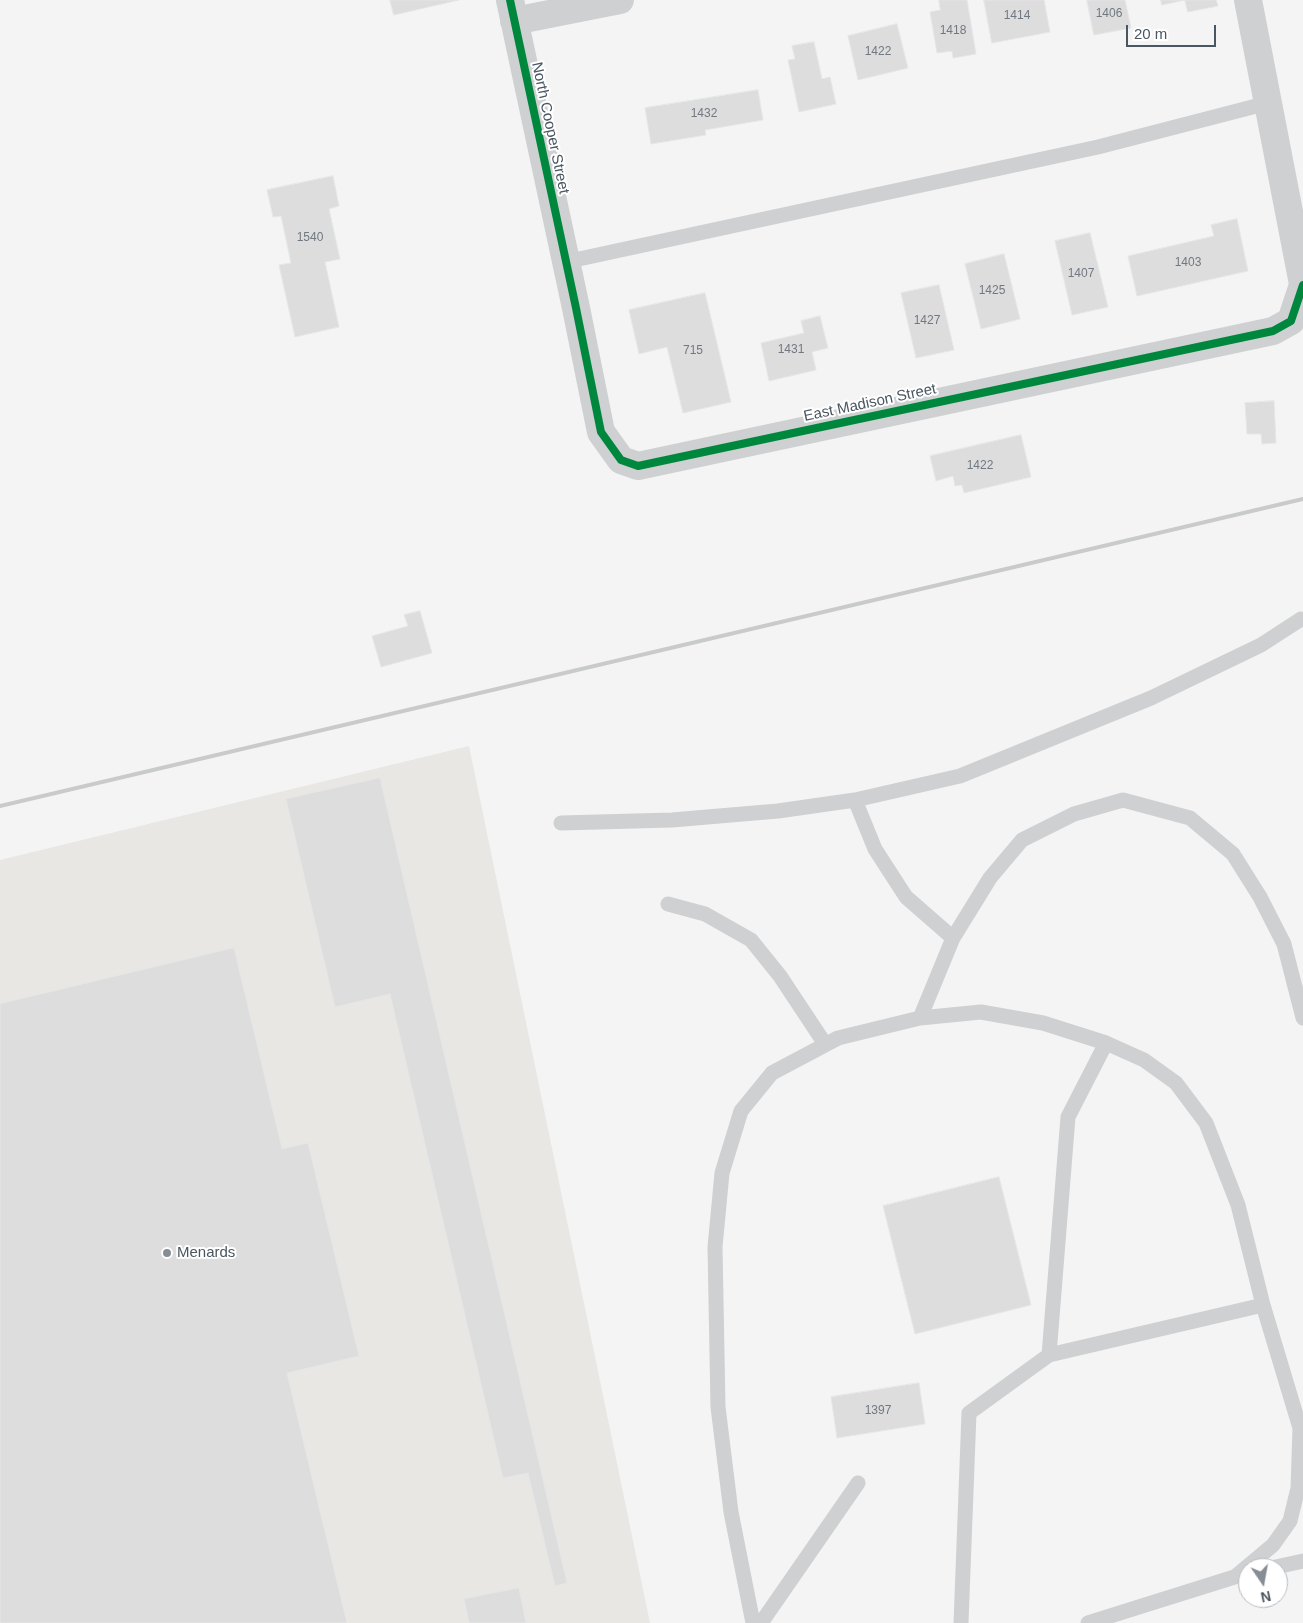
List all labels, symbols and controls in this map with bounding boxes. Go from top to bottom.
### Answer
house number: 1406 [1096,7,1122,21]
house number: 1414 [1004,9,1030,23]
scale bar [1128,15,1218,47]
house number: 1418 [940,24,966,38]
text: 20 m [1134,25,1167,42]
house number: 1422 [865,45,891,59]
street label: North Cooper Street [527,60,573,196]
house number: 1432 [691,107,717,121]
house number: 1540 [297,231,323,245]
house number: 1403 [1175,256,1201,270]
house number: 1407 [1068,267,1094,281]
house number: 1425 [979,284,1005,298]
house number: 1427 [914,314,940,328]
house number: 1431 [778,343,804,357]
house number: 715 [683,344,703,358]
street label: East Madison Street [802,380,938,426]
house number: 1422 [967,459,993,473]
place label: Menards [177,1244,235,1262]
marker: Menards [161,1247,173,1259]
house number: 1397 [865,1404,891,1418]
north arrow [1238,1558,1288,1608]
text: N [1259,1588,1273,1606]

